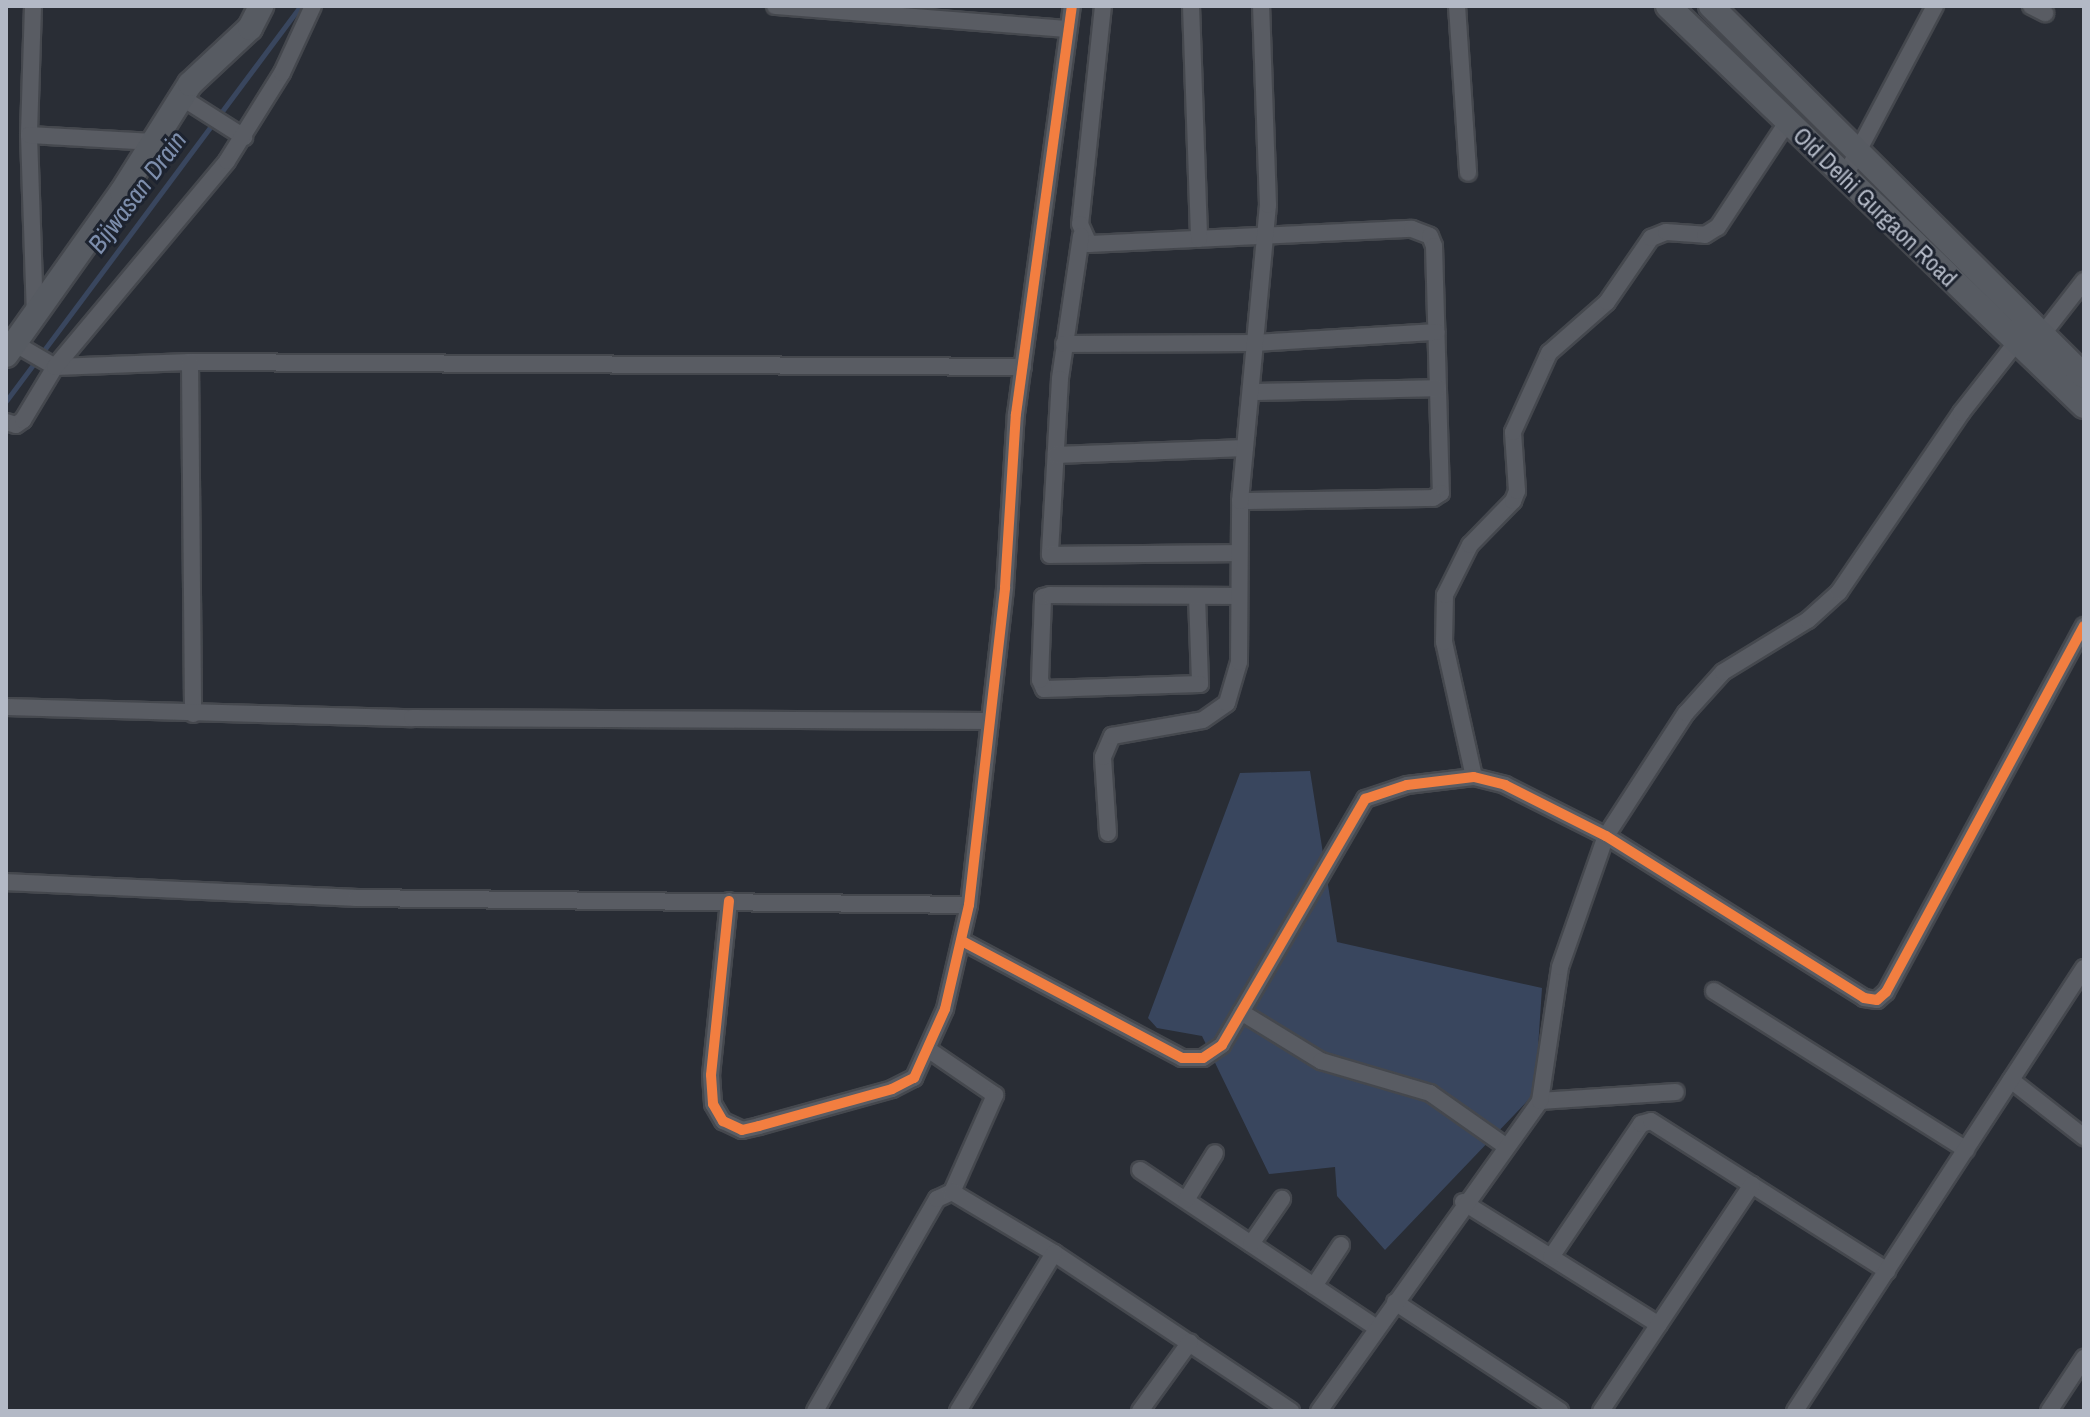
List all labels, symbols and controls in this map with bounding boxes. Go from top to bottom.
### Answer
street label: Old Delhi Gurgaon Road [1787,121,1963,293]
water label: Bijwasan Drain [81,125,193,259]

